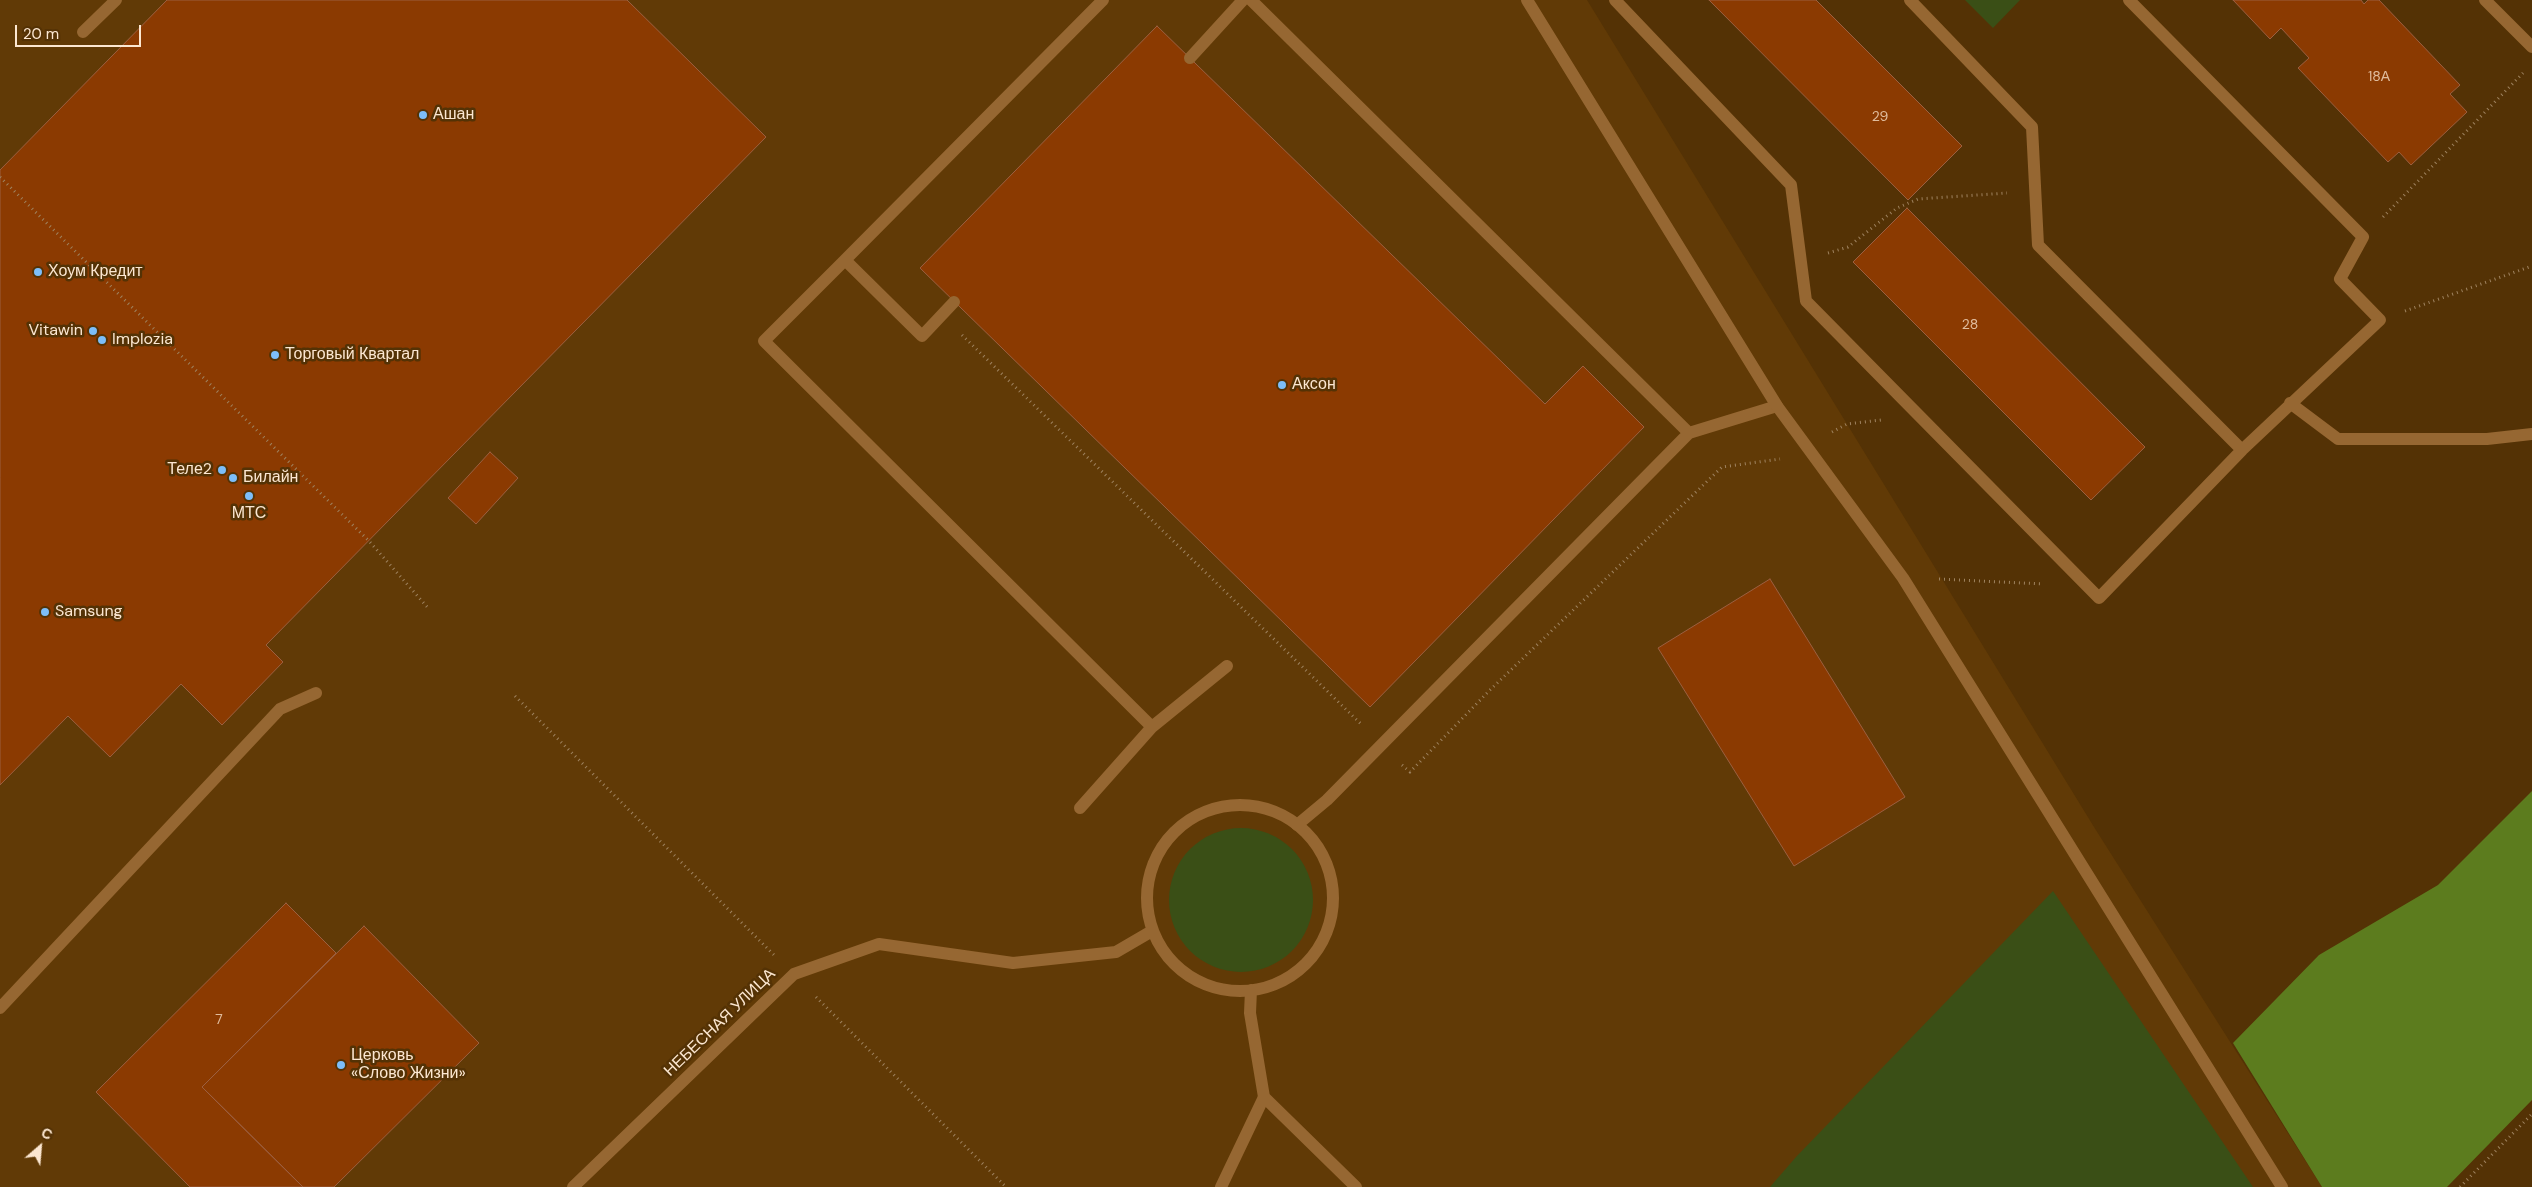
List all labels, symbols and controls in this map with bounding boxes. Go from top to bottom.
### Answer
scale bar [18,15,144,47]
text: 20 m [23,24,59,44]
house number: 18А [2368,69,2390,85]
place label: Ашан [433,105,474,125]
marker: Ашан [417,109,429,121]
house number: 29 [1872,109,1888,125]
place label: Хоум Кредит [48,262,143,282]
marker: Хоум Кредит [32,266,44,278]
house number: 28 [1962,317,1978,333]
place label: Vitawin [28,321,83,341]
marker: Vitawin [87,325,99,337]
place label: Implozia [112,330,173,350]
marker: Implozia [96,334,108,346]
place label: Торговый Квартал [285,345,419,365]
marker: Торговый Квартал [269,349,281,361]
place label: Аксон [1292,375,1336,395]
marker: Аксон [1276,379,1288,391]
place label: Теле2 [167,460,212,480]
marker: Теле2 [216,464,228,476]
place label: Билайн [243,468,298,488]
marker: Билайн [227,472,239,484]
marker: МТС [243,490,255,502]
place label: МТС [232,504,266,524]
place label: Samsung [55,602,123,622]
marker: Samsung [39,606,51,618]
street label: НЕБЕСНАЯ УЛИЦА [660,965,780,1081]
house number: 7 [215,1012,223,1028]
place label: Церковь «Слово Жизни» [351,1046,466,1084]
marker: Церковь «Слово Жизни» [335,1059,347,1071]
north arrow [15,1122,65,1172]
text: С [38,1123,55,1144]

